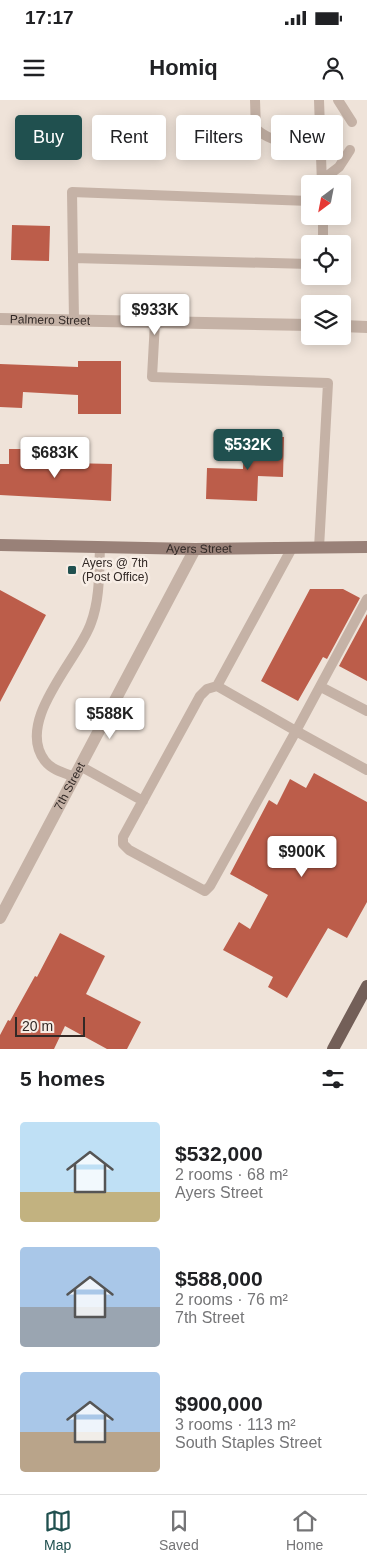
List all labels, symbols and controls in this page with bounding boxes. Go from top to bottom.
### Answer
text: 17:17 [25,7,74,28]
icon: menu [20,54,48,82]
icon: person [319,54,347,82]
text: Homiq [149,55,218,80]
chip: Buy [15,115,82,160]
chip: Rent [92,115,166,160]
chip: Filters [176,115,261,160]
chip: New [271,115,343,160]
north arrow [301,175,351,225]
map controls [301,175,351,345]
button: locate [301,235,351,285]
pin: $933K [120,294,190,336]
button: layers [301,295,351,345]
text: $933K [131,301,179,318]
street label: Palmero Street [10,312,91,328]
pin: $532K [213,428,283,471]
pin: $683K [20,436,90,479]
text: $532K [224,436,272,453]
text: $683K [31,444,79,461]
street label: Ayers Street [166,541,233,556]
place label: Ayers @ 7th (Post Office) [82,556,148,584]
marker: Ayers @ 7th (Post Office) [66,564,78,576]
pin: $588K [75,698,145,740]
text: $588K [86,705,134,722]
street label: 7th Street [51,759,88,813]
pin: $900K [267,836,337,878]
text: $900K [278,843,326,860]
scale bar [15,1014,85,1037]
text: 20 m [22,1018,53,1034]
icon: filters [319,1065,347,1093]
text: 5 homes [20,1067,105,1090]
icon: home [60,1142,120,1202]
text: $532,000 [175,1142,263,1165]
text: 2 rooms · 68 m² [175,1166,288,1183]
text: Ayers Street [175,1184,263,1201]
icon: home [60,1267,120,1327]
text: $588,000 [175,1267,263,1290]
text: 2 rooms · 76 m² [175,1291,288,1308]
text: 7th Street [175,1309,244,1326]
icon: home [60,1392,120,1452]
text: $900,000 [175,1392,263,1415]
text: 3 rooms · 113 m² [175,1416,296,1433]
text: South Staples Street [175,1434,322,1451]
tab: Map [44,1507,72,1553]
tab: Saved [159,1507,199,1553]
tab: Home [286,1507,323,1553]

